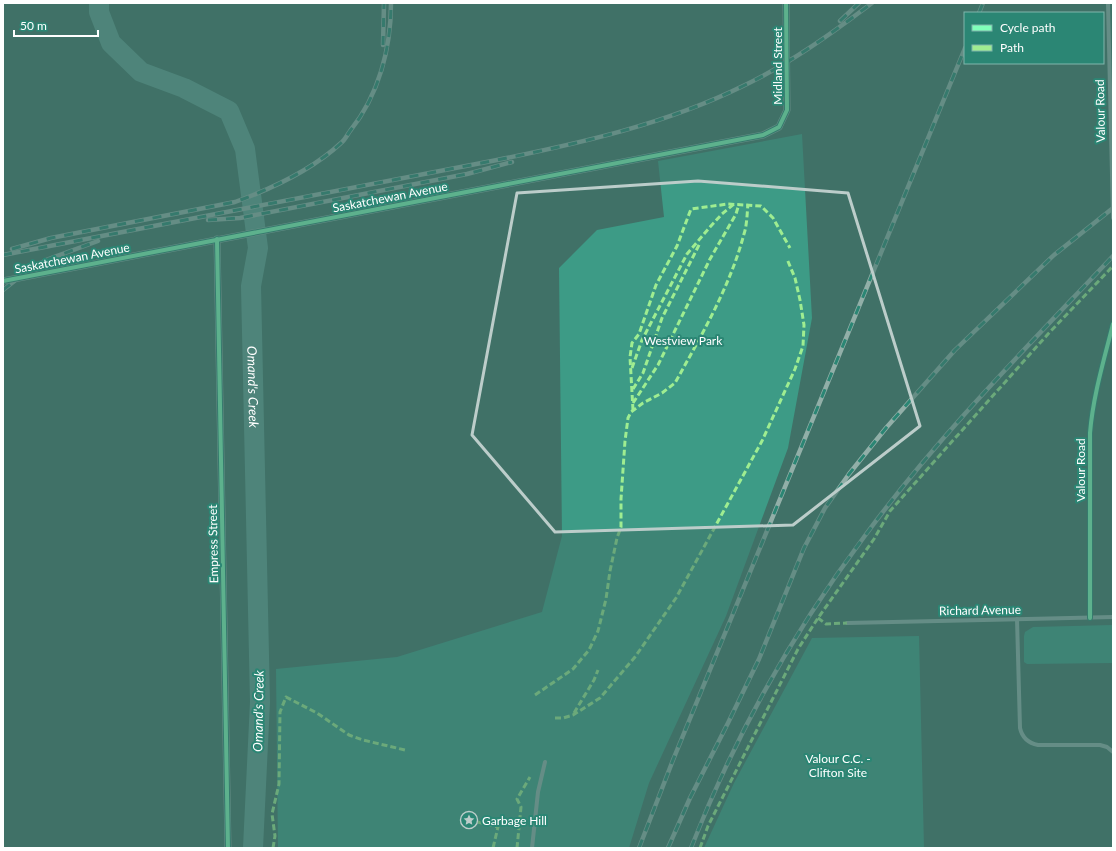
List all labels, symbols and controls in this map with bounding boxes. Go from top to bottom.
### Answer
scale bar [14,12,98,38]
legend [964,12,1104,64]
text: 50 m [20,18,47,33]
text: Cycle path [1000,20,1055,35]
street label: Midland Street [770,27,785,105]
text: Path [1000,40,1024,55]
street label: Valour Road [1092,79,1108,143]
street label: Saskatchewan Avenue [331,178,449,216]
street label: Saskatchewan Avenue [13,239,131,277]
park label: Westview Park [644,333,723,348]
water label: Omand's Creek [244,346,262,429]
street label: Valour Road [1073,438,1088,502]
street label: Empress Street [205,504,221,584]
street label: Richard Avenue [939,602,1021,618]
water label: Omand's Creek [249,669,267,752]
park label: Valour C.C. - Clifton Site [805,751,871,780]
place icon: Garbage Hill [459,810,479,830]
place label: Garbage Hill [482,813,547,828]

